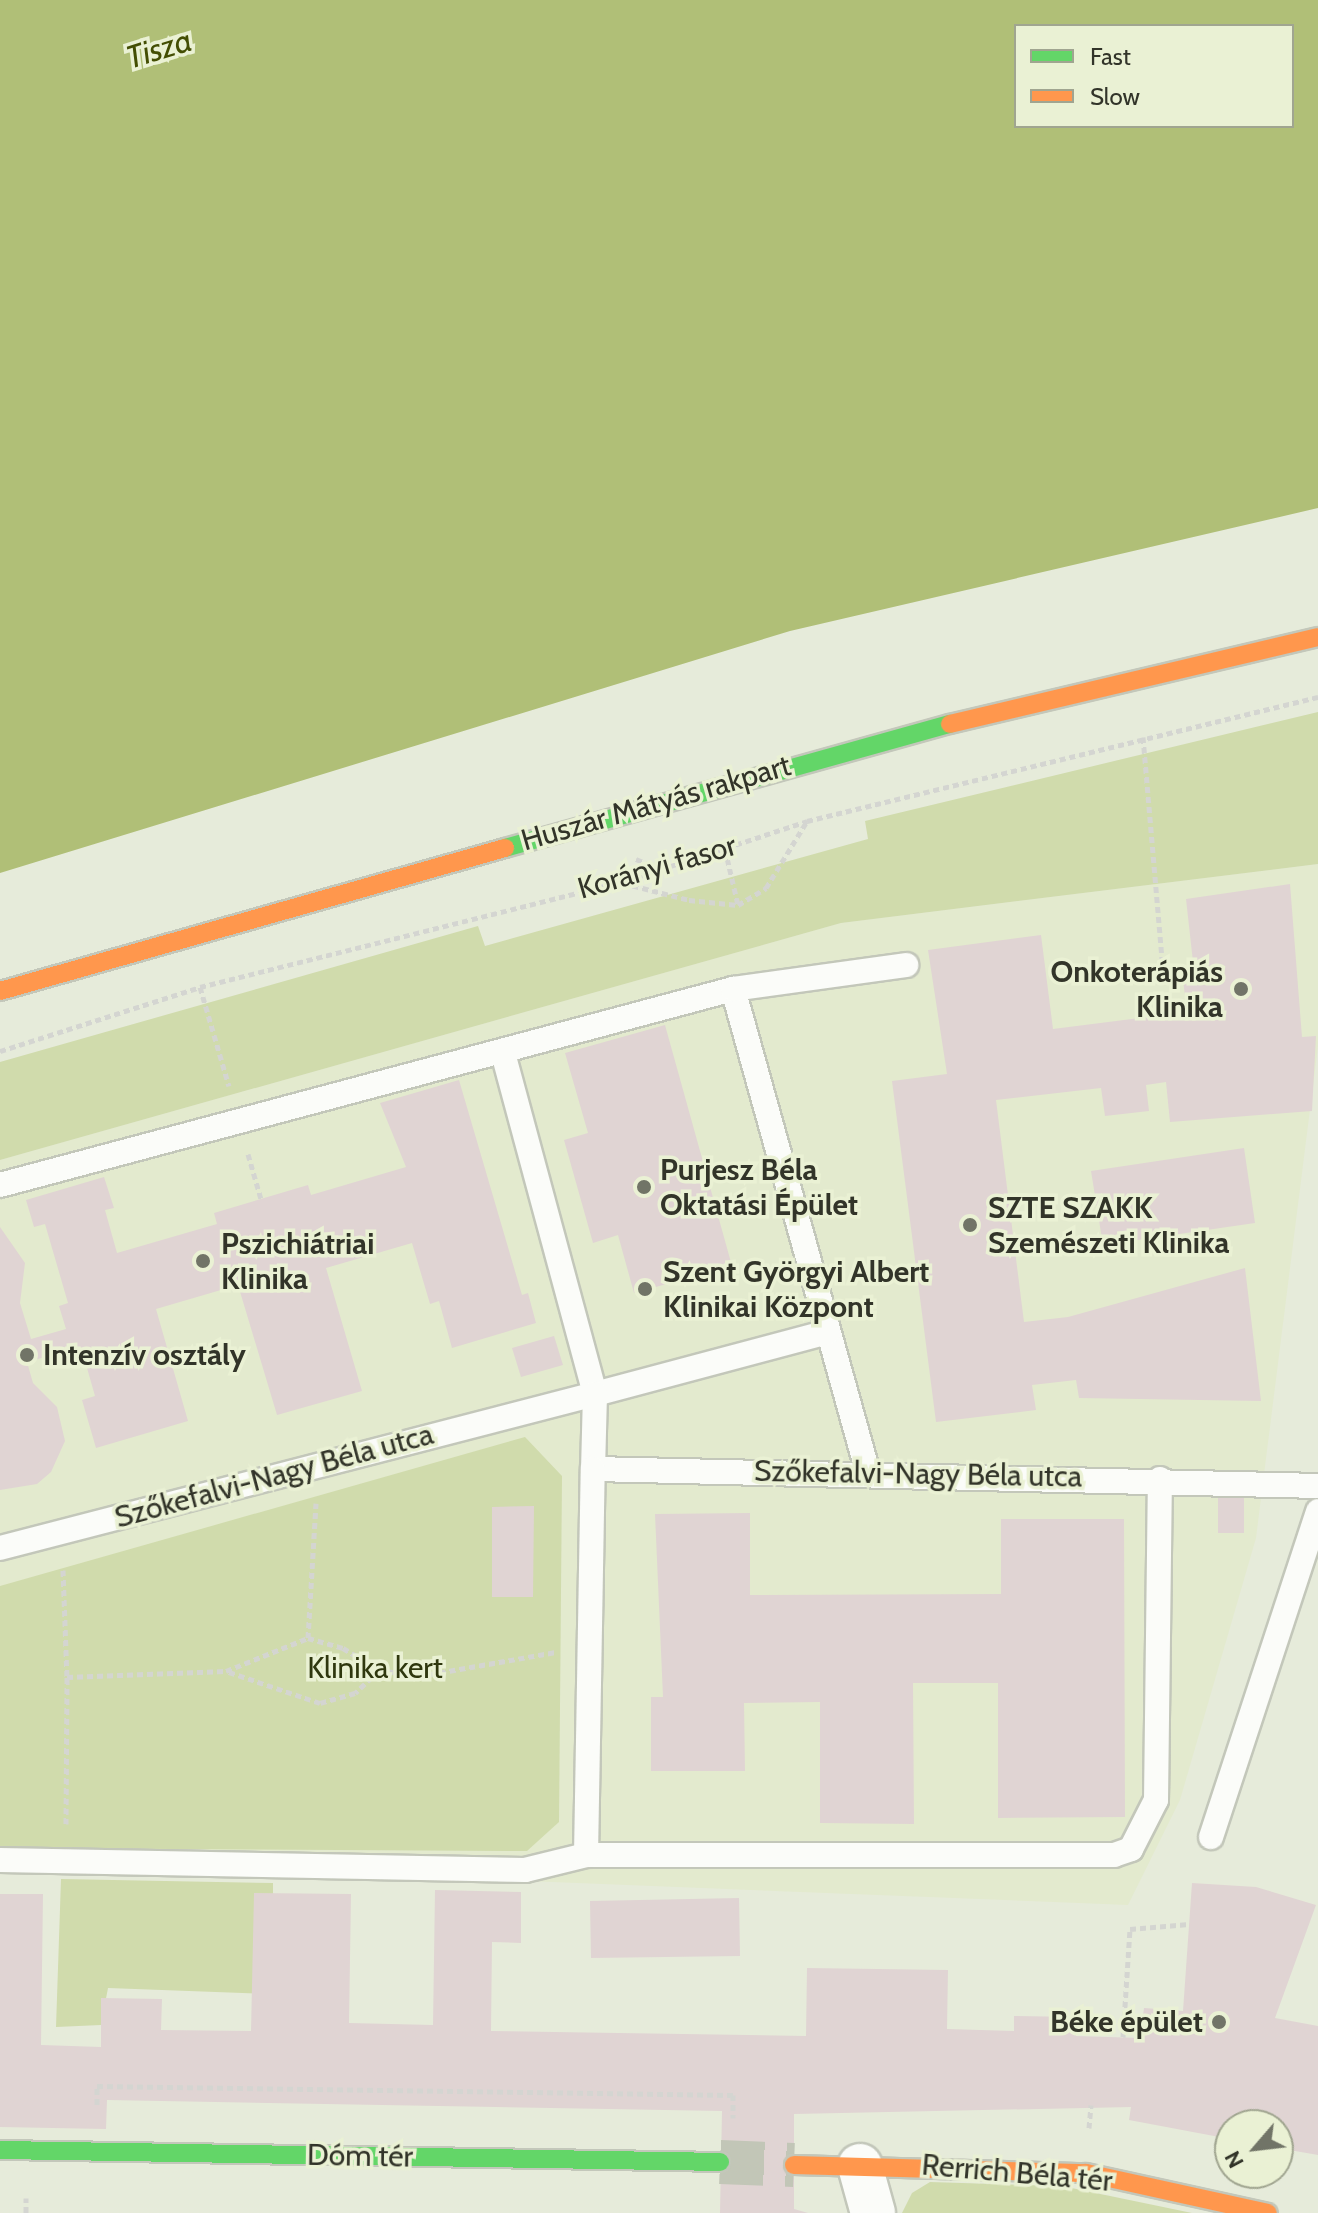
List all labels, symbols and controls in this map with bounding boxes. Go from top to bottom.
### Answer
water label: Tisza [121,21,197,77]
legend [1014,24,1294,128]
text: Fast [1090,42,1131,71]
text: Slow [1090,82,1140,111]
street label: Huszár Mátyás rakpart [517,747,795,859]
street label: Korányi fasor [574,827,740,907]
place label: Onkoterápiás Klinika [1051,954,1223,1024]
marker: Onkoterápiás Klinika [1230,978,1252,1000]
place label: Purjesz Béla Oktatási Épület [660,1152,858,1222]
marker: Purjesz Béla Oktatási Épület [635,1178,653,1196]
place label: SZTE SZAKK Szemészeti Klinika [988,1190,1229,1260]
marker: SZTE SZAKK Szemészeti Klinika [959,1214,981,1236]
place label: Pszichiátriai Klinika [221,1226,374,1296]
marker: Pszichiátriai Klinika [192,1250,214,1272]
place label: Szent Györgyi Albert Klinikai Központ [663,1254,929,1324]
marker: Szent Györgyi Albert Klinikai Központ [634,1278,656,1300]
place label: Intenzív osztály [43,1337,246,1373]
marker: Intenzív osztály [18,1346,36,1364]
street label: Szőkefalvi-Nagy Béla utca [111,1416,437,1536]
street label: Szőkefalvi-Nagy Béla utca [754,1453,1082,1495]
park label: Klinika kert [307,1650,443,1686]
place label: Béke épület [1050,2004,1203,2040]
marker: Béke épület [1210,2013,1228,2031]
north arrow [1214,2109,1294,2189]
street label: Dóm tér [307,2137,413,2175]
text: N [1219,2146,1250,2173]
street label: Rerrich Béla tér [920,2147,1114,2199]

